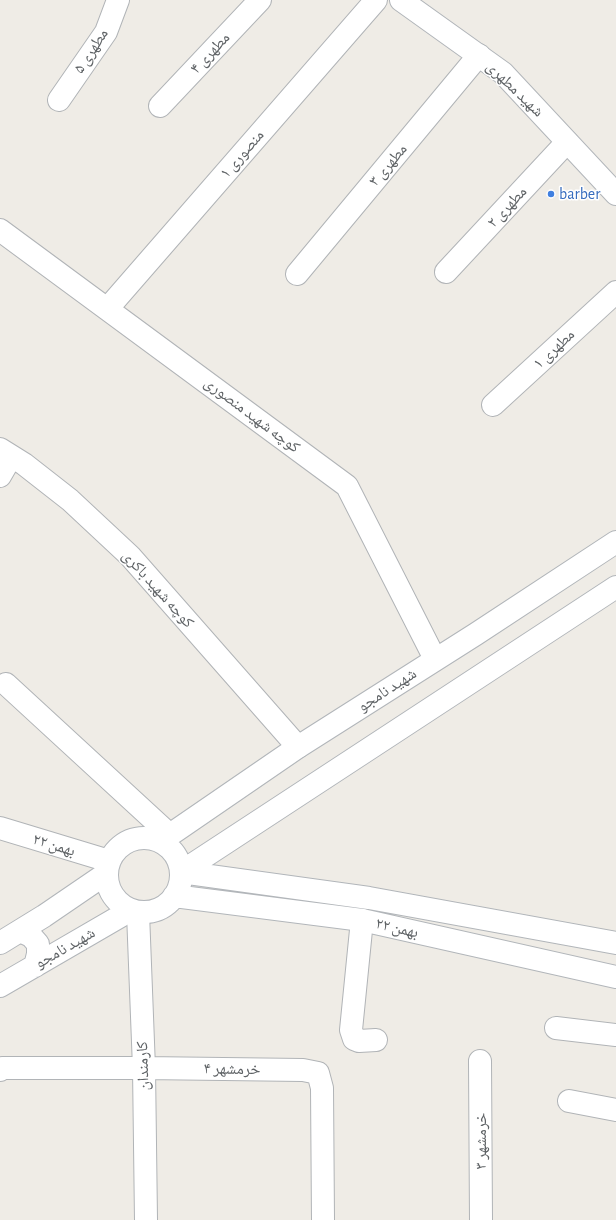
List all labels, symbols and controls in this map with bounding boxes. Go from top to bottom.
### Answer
street label: مطهری ۵ [69,25,113,77]
street label: مطهری ۴ [186,28,234,78]
street label: شهید مطهری [482,57,548,121]
street label: منصوری ۱ [216,126,268,182]
street label: مطهری ۳ [365,140,411,190]
street label: مطهری ۲ [483,182,531,232]
place label: barber [559,184,600,204]
marker: barber [546,189,556,199]
street label: مطهری ۱ [529,325,579,373]
street label: کوچه شهید منصوری [200,373,304,457]
street label: کوچه شهید باکری [118,546,198,632]
street label: شهید نامجو [354,664,420,716]
street label: ۲۲ بهمن [30,829,78,861]
street label: ۲۲ بهمن [374,914,420,942]
street label: شهید نامجو [31,923,99,973]
street label: کارمندان [133,1041,153,1091]
street label: خرمشهر ۴ [203,1059,261,1079]
street label: خرمشهر ۳ [471,1113,491,1169]

